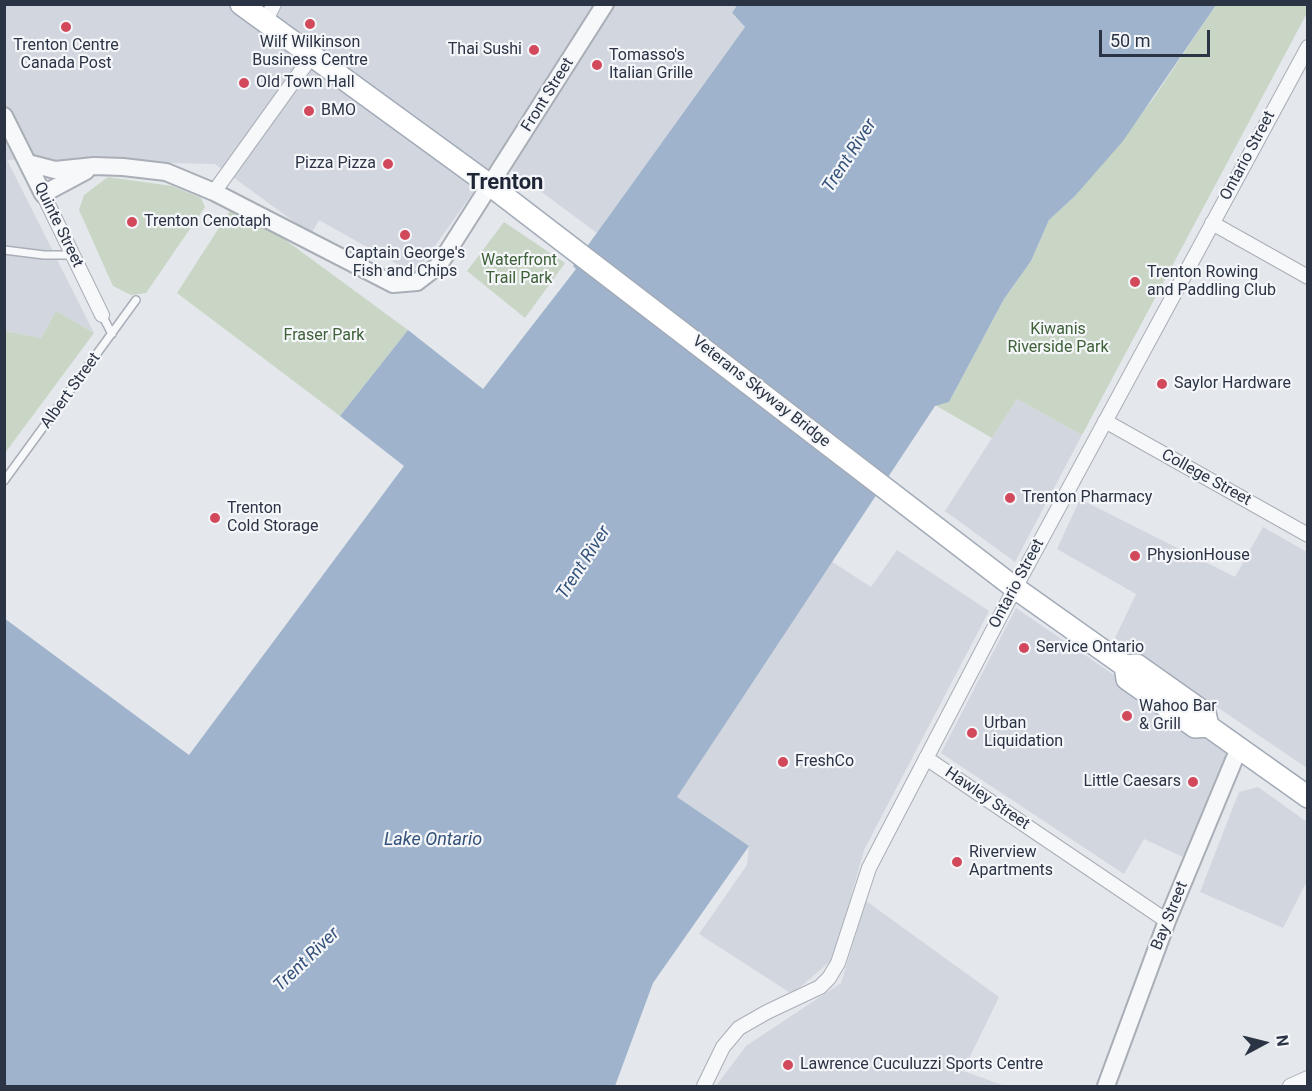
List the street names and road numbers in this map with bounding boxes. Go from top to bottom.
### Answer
street label: Front Street [518,55,578,135]
street label: Ontario Street [1216,108,1280,204]
street label: Quinte Street [29,179,87,271]
street label: Veterans Skyway Bridge [688,332,834,452]
street label: Albert Street [37,349,105,433]
street label: College Street [1158,445,1254,511]
street label: Ontario Street [985,536,1049,632]
street label: Hawley Street [941,764,1033,834]
street label: Bay Street [1148,879,1192,953]

